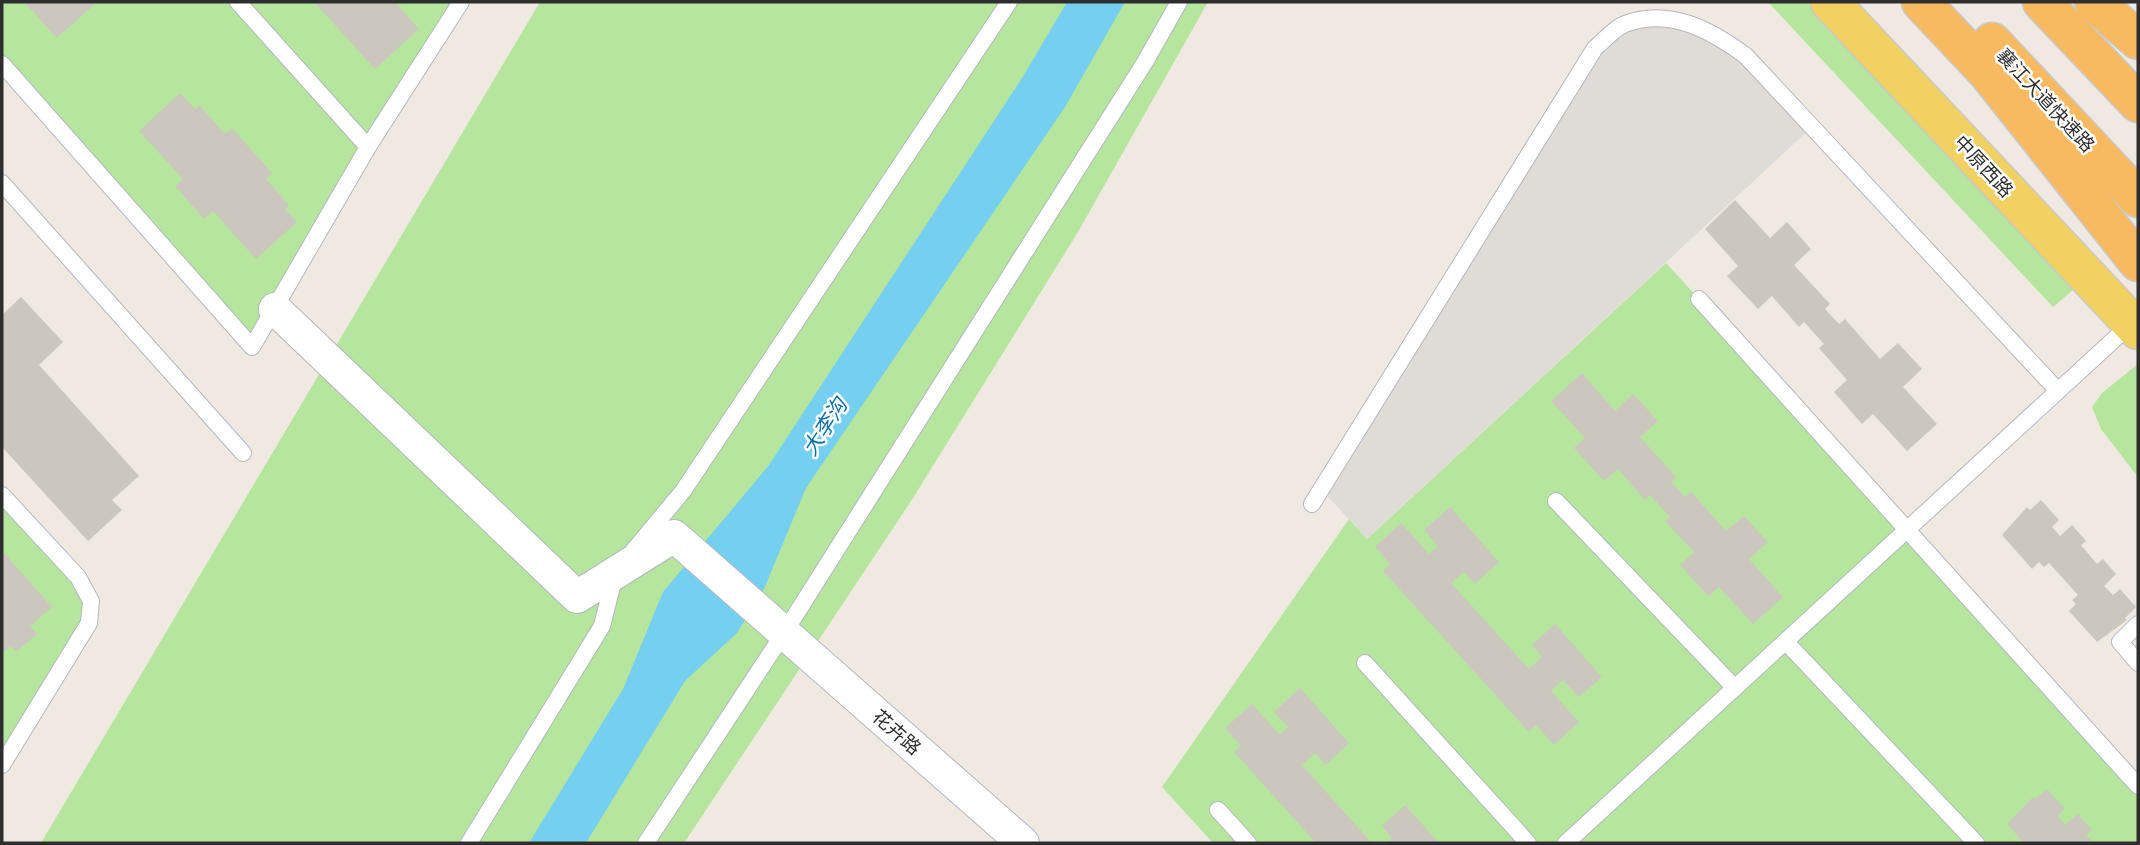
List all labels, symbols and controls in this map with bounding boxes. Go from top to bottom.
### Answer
street label: 襄江大道快速路 [1993,43,2100,156]
street label: 中原西路 [1950,130,2019,201]
water label: 大李沟 [796,391,852,459]
street label: 花卉路 [868,704,926,759]

